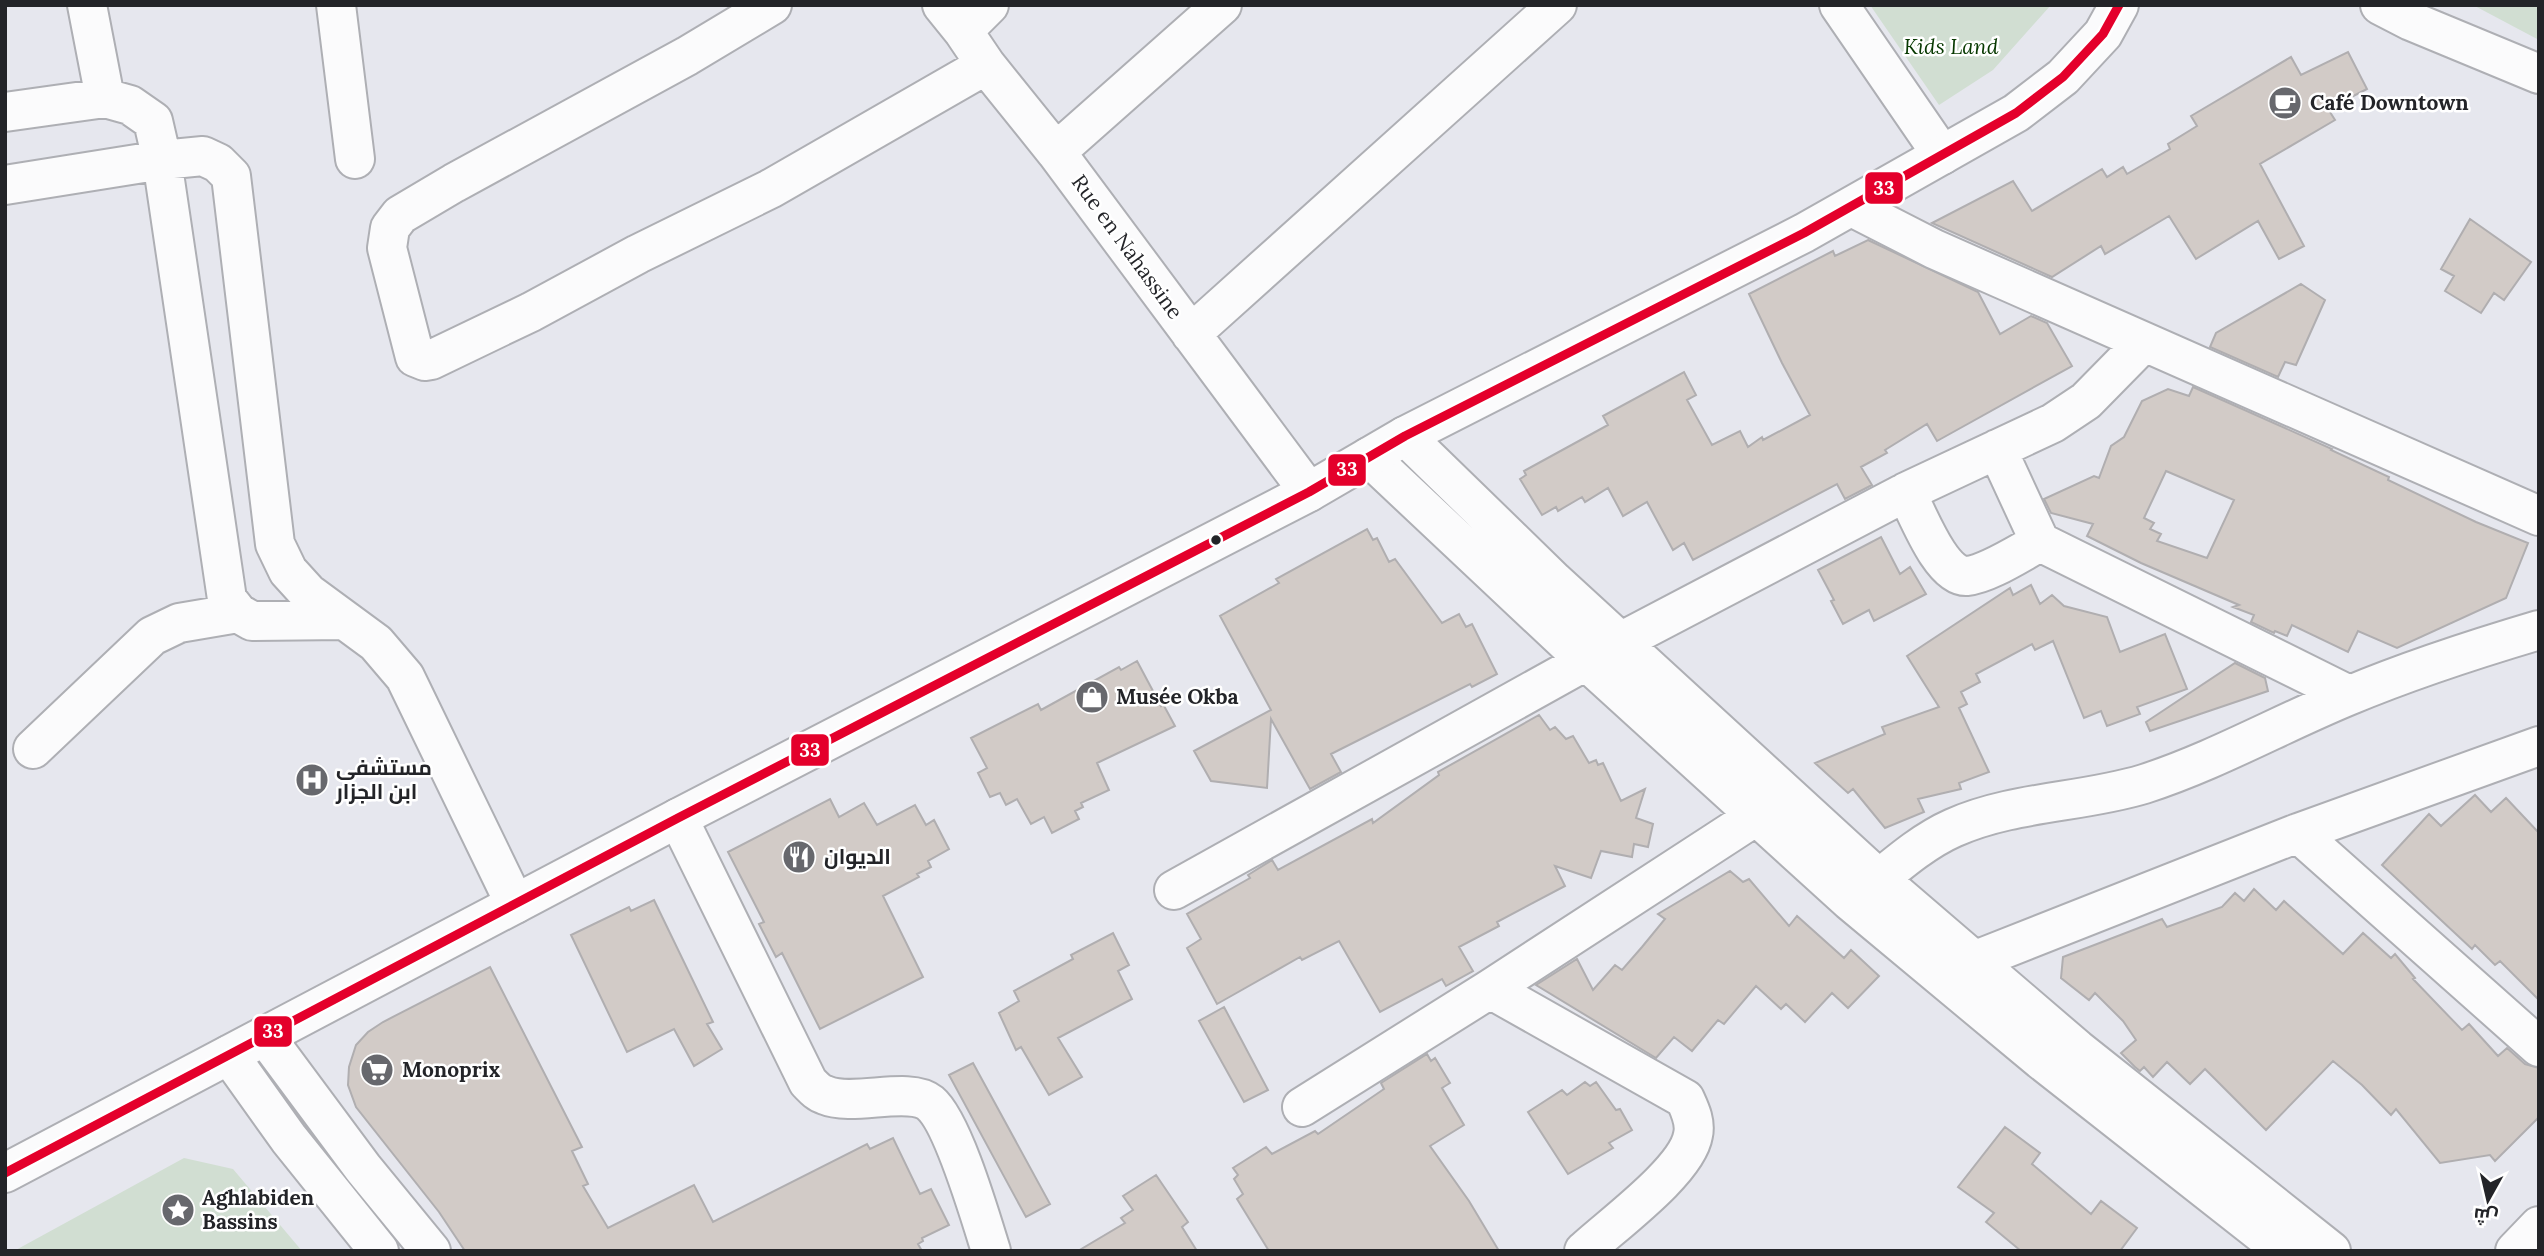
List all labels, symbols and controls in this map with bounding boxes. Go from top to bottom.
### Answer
park label: Kids Land [1904,33,1999,60]
cafe icon: Café Downtown [2266,84,2304,122]
place label: Café Downtown [2310,89,2469,116]
street label: Rue en Nahassine [1066,169,1189,324]
line badge: 33 [1864,171,1904,205]
text: 33 [1873,176,1895,200]
line badge: 33 [1327,453,1367,487]
text: 33 [1336,457,1358,481]
unlabelled marker [1209,533,1223,547]
shop icon: Musée Okba [1073,678,1111,716]
place label: Musée Okba [1116,683,1239,710]
line badge: 33 [790,733,830,767]
text: 33 [799,738,821,762]
place label: مستشفى ابن الجزار [335,754,432,805]
hospital icon: مستشفى ابن الجزار [293,761,331,799]
restaurant icon: الديوان [780,838,818,876]
place label: الديوان [824,843,891,870]
line badge: 33 [253,1015,293,1048]
text: 33 [262,1019,284,1043]
supermarket icon: Monoprix [358,1051,396,1089]
place label: Monoprix [402,1056,501,1083]
north arrow [2453,1165,2523,1235]
place label: Aghlabiden Bassins [202,1184,314,1235]
place icon: Aghlabiden Bassins [159,1191,197,1229]
text: ش [2472,1203,2499,1230]

